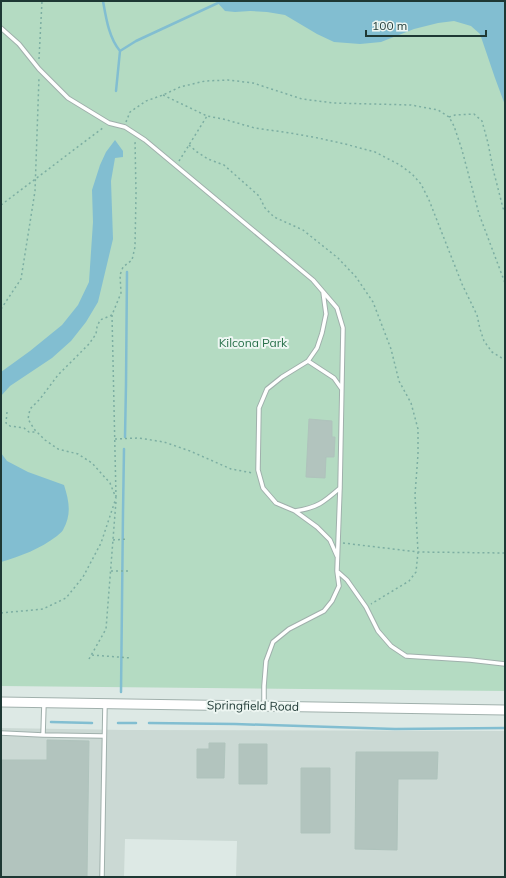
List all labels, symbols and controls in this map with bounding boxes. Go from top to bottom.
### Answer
scale bar [366,12,486,38]
text: 100 m [372,18,407,33]
park label: Kilcona Park [219,335,288,350]
street label: Springfield Road [207,697,299,714]

